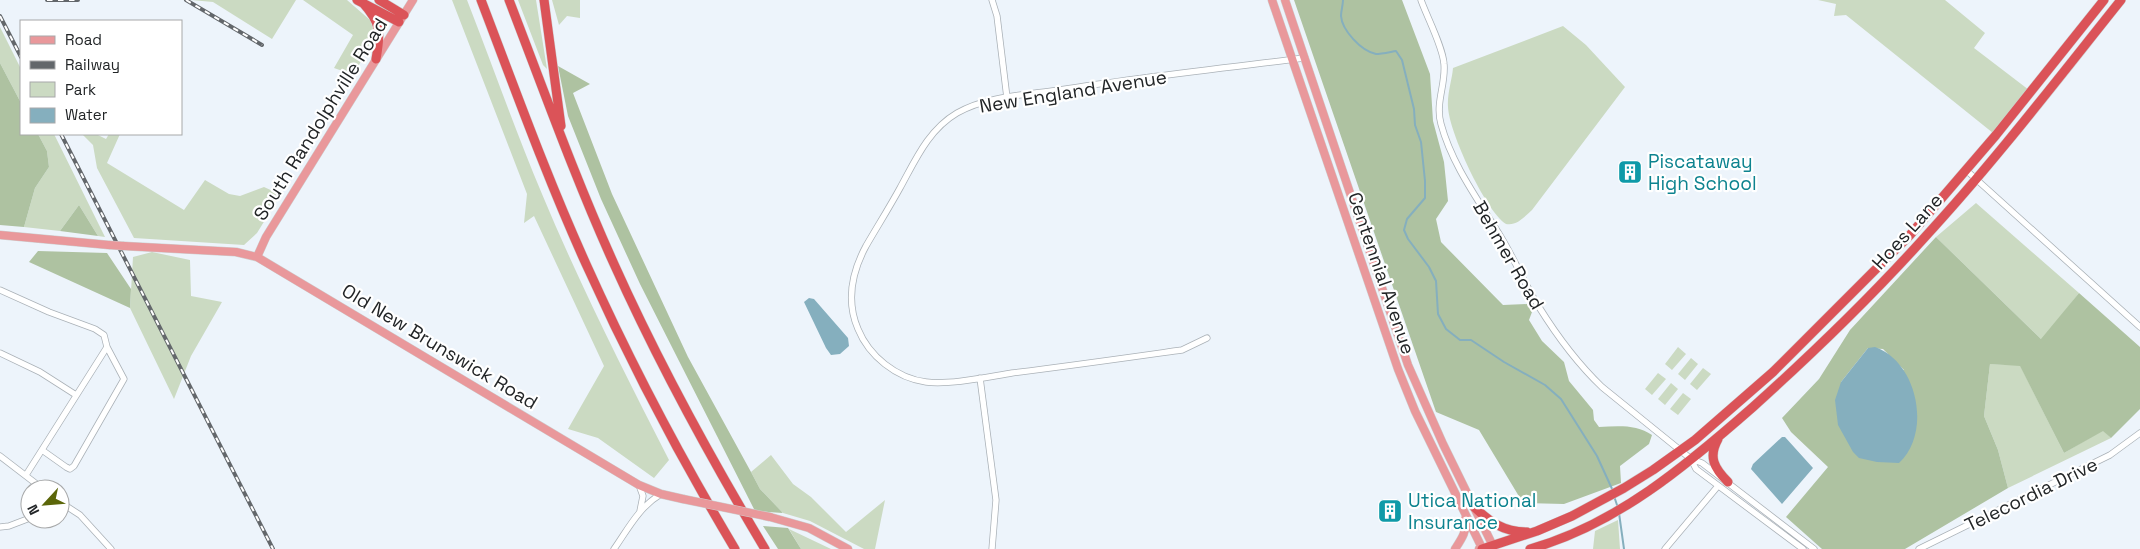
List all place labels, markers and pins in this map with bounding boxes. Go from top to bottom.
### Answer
place label: Piscataway High School [1648,149,1757,196]
building icon: Piscataway High School [1617,159,1643,185]
place label: Utica National Insurance [1408,488,1537,535]
building icon: Utica National Insurance [1377,498,1403,524]

